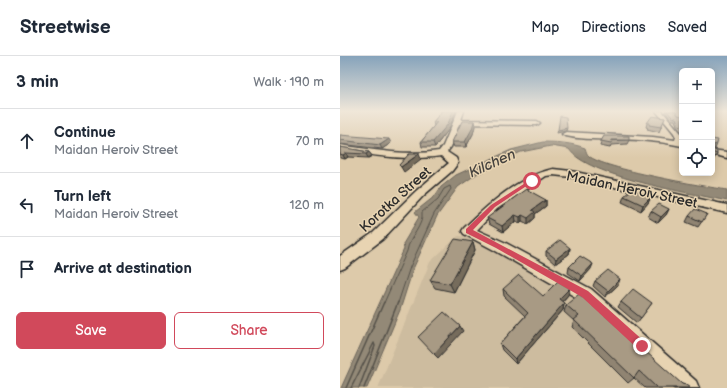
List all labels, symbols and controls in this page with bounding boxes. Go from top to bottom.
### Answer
text: Streetwise [20,16,111,39]
text: Map [531,19,559,36]
text: Directions [581,19,646,36]
text: Saved [668,19,707,36]
map controls [679,68,715,176]
button: + [679,68,715,104]
text: 3 min [16,72,59,92]
text: Walk · 190 m [253,74,324,90]
button: − [679,104,715,140]
text: Continue [54,123,116,142]
icon: ahead [16,130,38,152]
text: 70 m [296,133,324,149]
button: locate [679,140,715,176]
text: Maidan Heroiv Street [54,142,178,158]
water label: Kilchen [466,145,519,182]
street label: Korotka Street [356,162,435,236]
street label: Maidan Heroiv Street [565,167,700,212]
route start [523,172,541,190]
text: Turn left [54,187,111,206]
icon: left [16,194,38,216]
text: 120 m [289,197,324,213]
text: Maidan Heroiv Street [54,206,178,222]
icon: arrive [16,258,38,280]
text: Arrive at destination [54,259,192,278]
button: Save [16,312,166,349]
button: Share [174,312,324,349]
route end [633,337,651,355]

